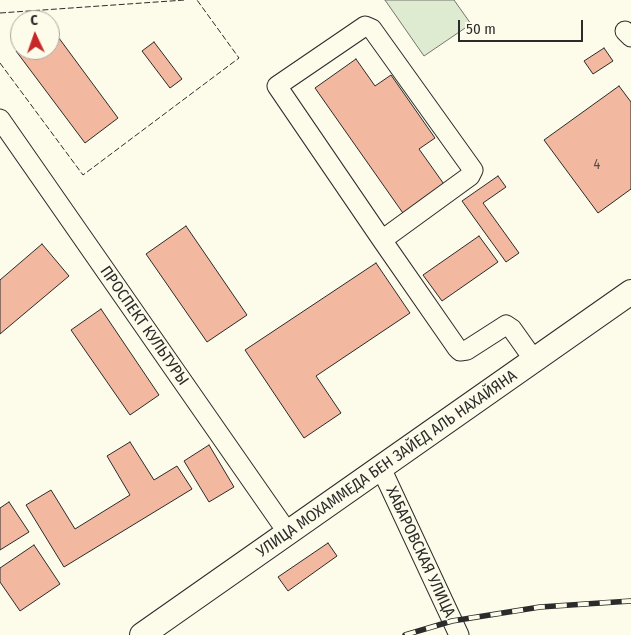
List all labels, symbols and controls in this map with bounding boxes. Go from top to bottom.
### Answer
north arrow [10,10,60,60]
scale bar [461,10,586,42]
text: С [30,12,38,29]
text: 50 m [466,20,496,38]
house number: 4 [594,157,600,173]
street label: ПРОСПЕКТ КУЛЬТУРЫ [96,263,192,389]
street label: УЛИЦА МОХАММЕДА БЕН ЗАЙЕД АЛЬ НАХАЙЯНА [253,366,521,562]
street label: ХАБАРОВСКАЯ УЛИЦА [381,483,459,621]

